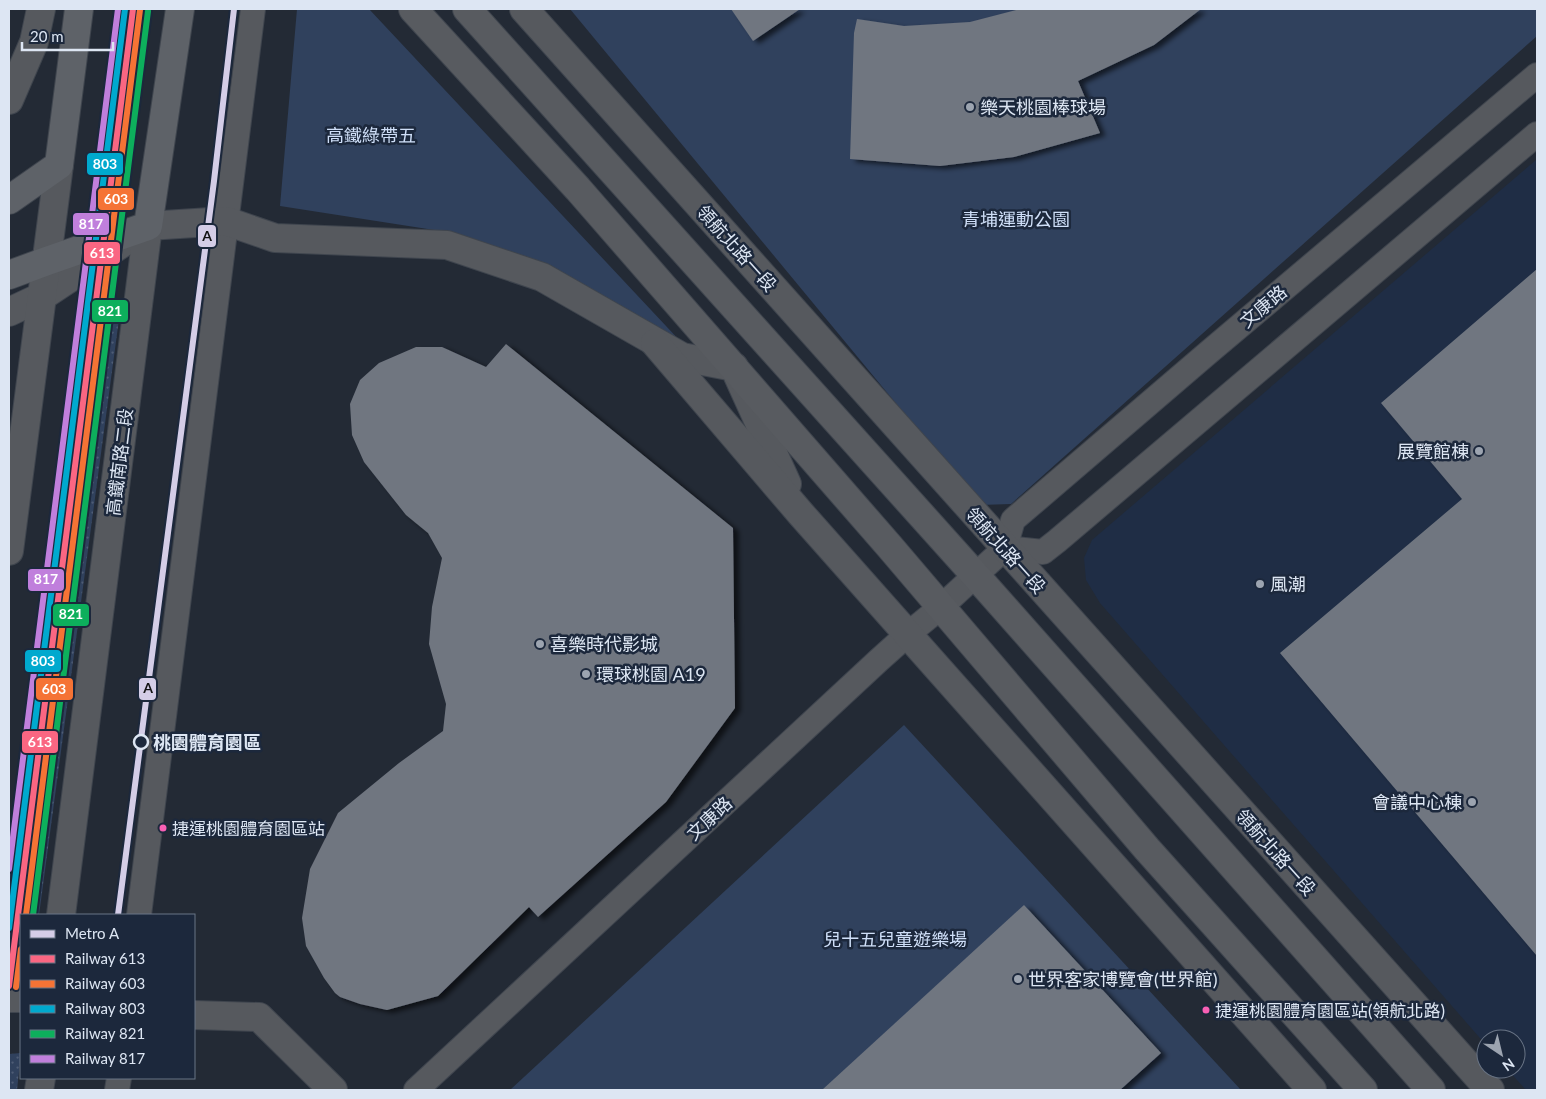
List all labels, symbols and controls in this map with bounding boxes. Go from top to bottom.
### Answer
scale bar [22,20,114,52]
text: 20 m [30,27,64,45]
place label: 樂天桃園棒球場 [980,96,1106,118]
marker: 樂天桃園棒球場 [964,101,976,113]
park label: 高鐵綠帶五 [326,124,416,146]
line badge: 803 [86,152,124,176]
text: 803 [93,155,117,172]
line badge: 603 [97,187,135,211]
text: 603 [104,190,128,207]
street label: 領航北路一段 [693,201,781,295]
park label: 青埔運動公園 [962,208,1070,230]
line badge: 817 [72,212,110,236]
text: 817 [79,215,103,232]
line badge: A [197,224,217,248]
text: A [201,227,212,244]
line badge: 613 [83,241,121,265]
text: 613 [90,244,114,261]
street label: 文康路 [1235,280,1291,332]
line badge: 821 [91,299,129,323]
text: 821 [98,302,122,319]
street label: 高鐵南路二段 [102,407,136,517]
place label: 展覽館棟 [1397,440,1469,462]
marker: 展覽館棟 [1473,445,1485,457]
street label: 領航北路一段 [962,503,1050,597]
line badge: 817 [27,568,65,592]
text: 817 [34,570,58,587]
place label: 風潮 [1270,573,1306,595]
marker: 風潮 [1254,578,1266,590]
line badge: 821 [52,603,90,627]
text: 821 [59,605,83,622]
place label: 喜樂時代影城 [550,633,658,655]
marker: 喜樂時代影城 [534,638,546,650]
line badge: 803 [24,649,62,673]
text: 803 [31,652,55,669]
place label: 環球桃園 A19 [596,663,706,685]
marker: 環球桃園 A19 [580,668,592,680]
line badge: 603 [35,677,74,701]
line badge: A [138,677,157,701]
text: A [142,679,153,696]
text: 603 [42,680,66,697]
line badge: 613 [21,730,59,754]
place label: 桃園體育園區 [153,731,261,753]
text: 613 [28,733,52,750]
marker: 桃園體育園區 [133,734,149,750]
place label: 會議中心棟 [1372,791,1462,813]
street label: 文康路 [682,792,736,844]
marker: 會議中心棟 [1466,796,1478,808]
street label: 領航北路一段 [1232,805,1320,899]
place label: 捷運桃園體育園區站 [172,818,325,839]
marker: 捷運桃園體育園區站 [158,823,168,833]
legend [20,914,195,1079]
text: Metro A [65,924,120,942]
park label: 兒十五兒童遊樂場 [823,928,967,950]
text: Railway 613 [65,949,145,967]
place label: 世界客家博覽會(世界館) [1028,968,1218,990]
marker: 世界客家博覽會(世界館) [1012,973,1024,985]
text: Railway 603 [65,974,145,992]
text: Railway 803 [65,999,145,1017]
place label: 捷運桃園體育園區站(領航北路) [1215,1000,1445,1021]
marker: 捷運桃園體育園區站(領航北路) [1201,1005,1211,1015]
text: Railway 821 [65,1024,145,1042]
north arrow [1476,1029,1526,1079]
text: Railway 817 [65,1049,145,1067]
text: N [1499,1055,1518,1075]

